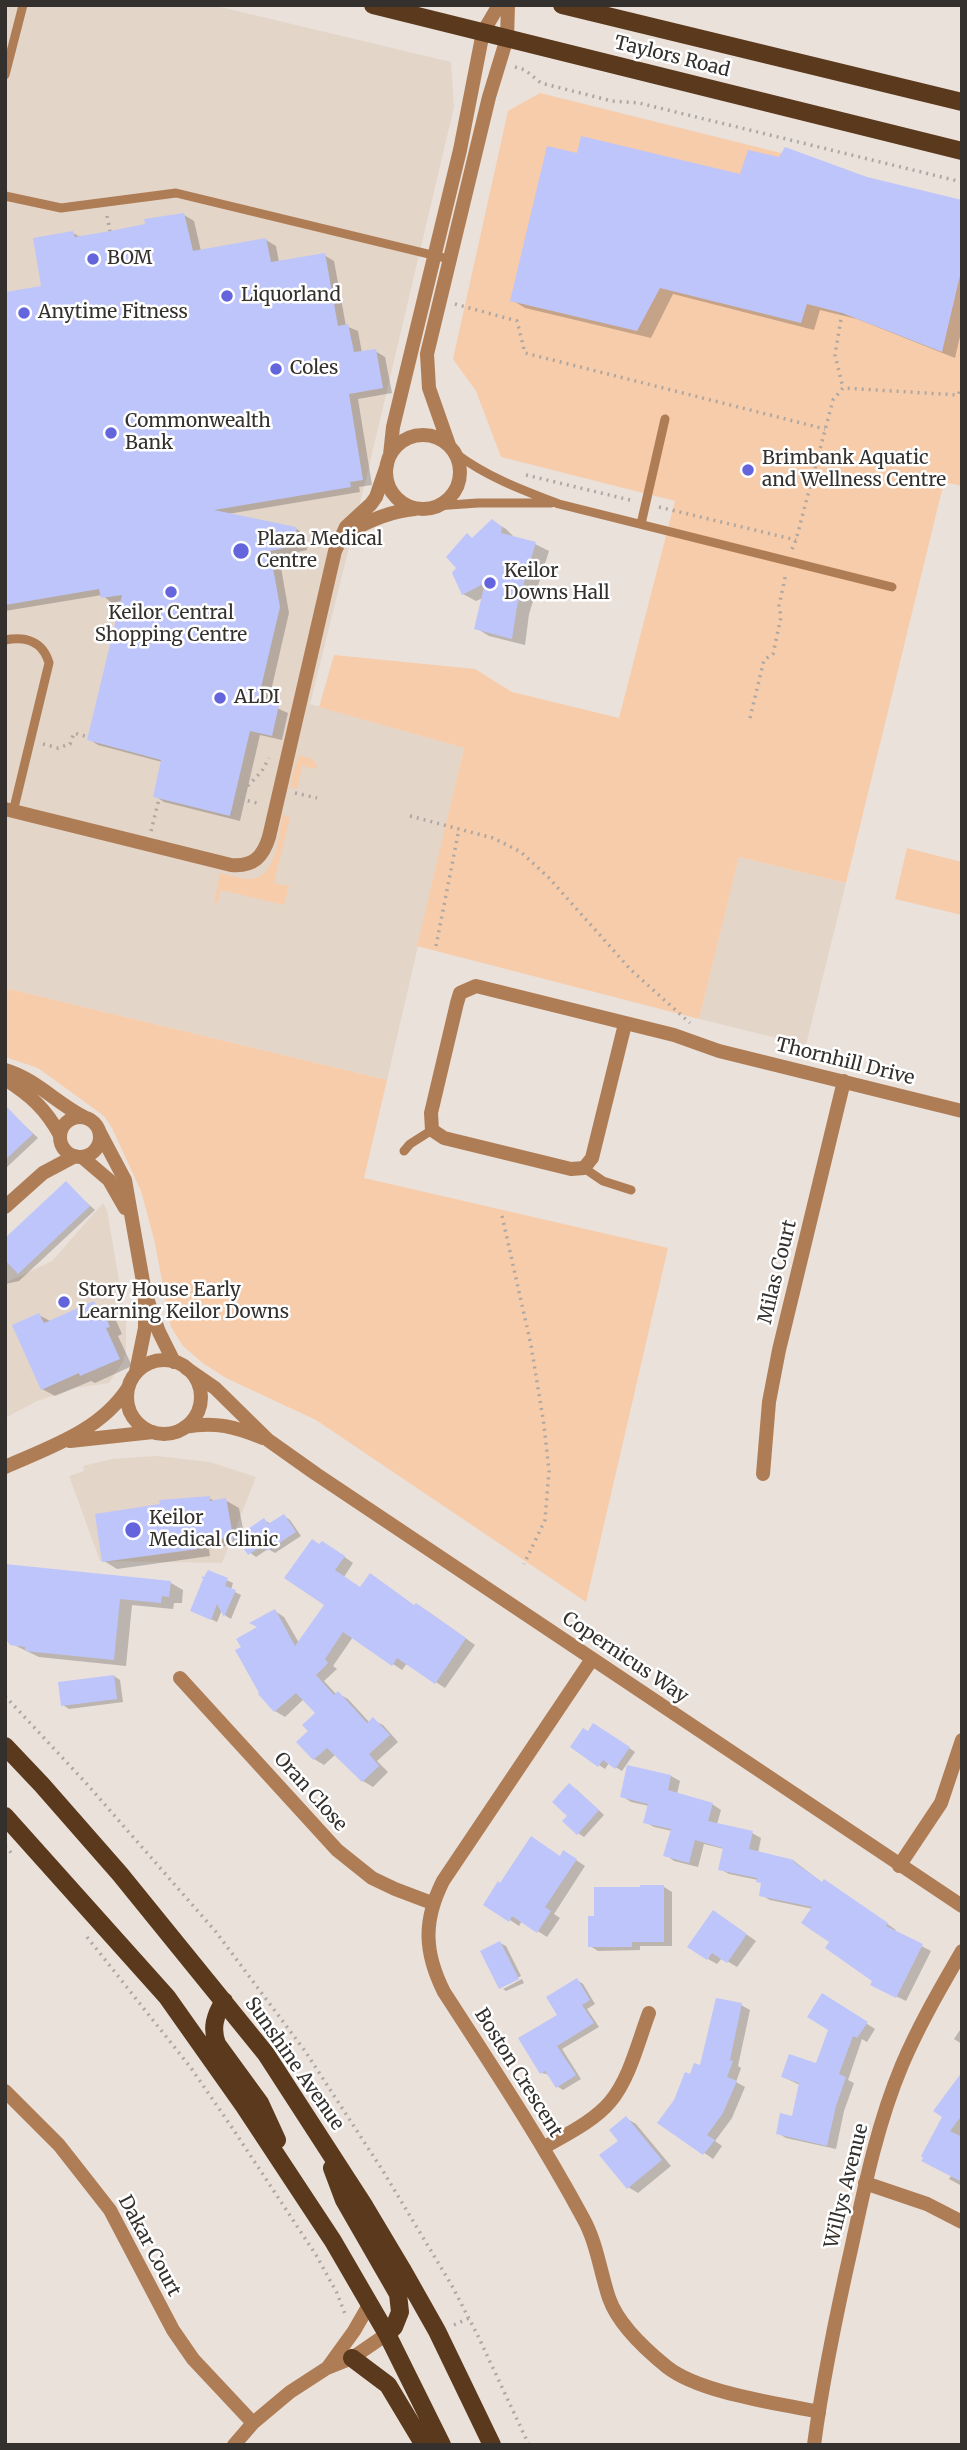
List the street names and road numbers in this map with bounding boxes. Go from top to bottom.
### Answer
street label: Taylors Road [612,32,732,82]
street label: Thornhill Drive [773,1034,917,1090]
street label: Milas Court [754,1218,802,1326]
street label: Copernicus Way [558,1607,692,1709]
street label: Oran Close [269,1748,351,1836]
street label: Sunshine Avenue [240,1993,348,2135]
street label: Boston Crescent [469,2004,567,2142]
street label: Willys Avenue [820,2121,874,2251]
street label: Dakar Court [113,2192,185,2300]

